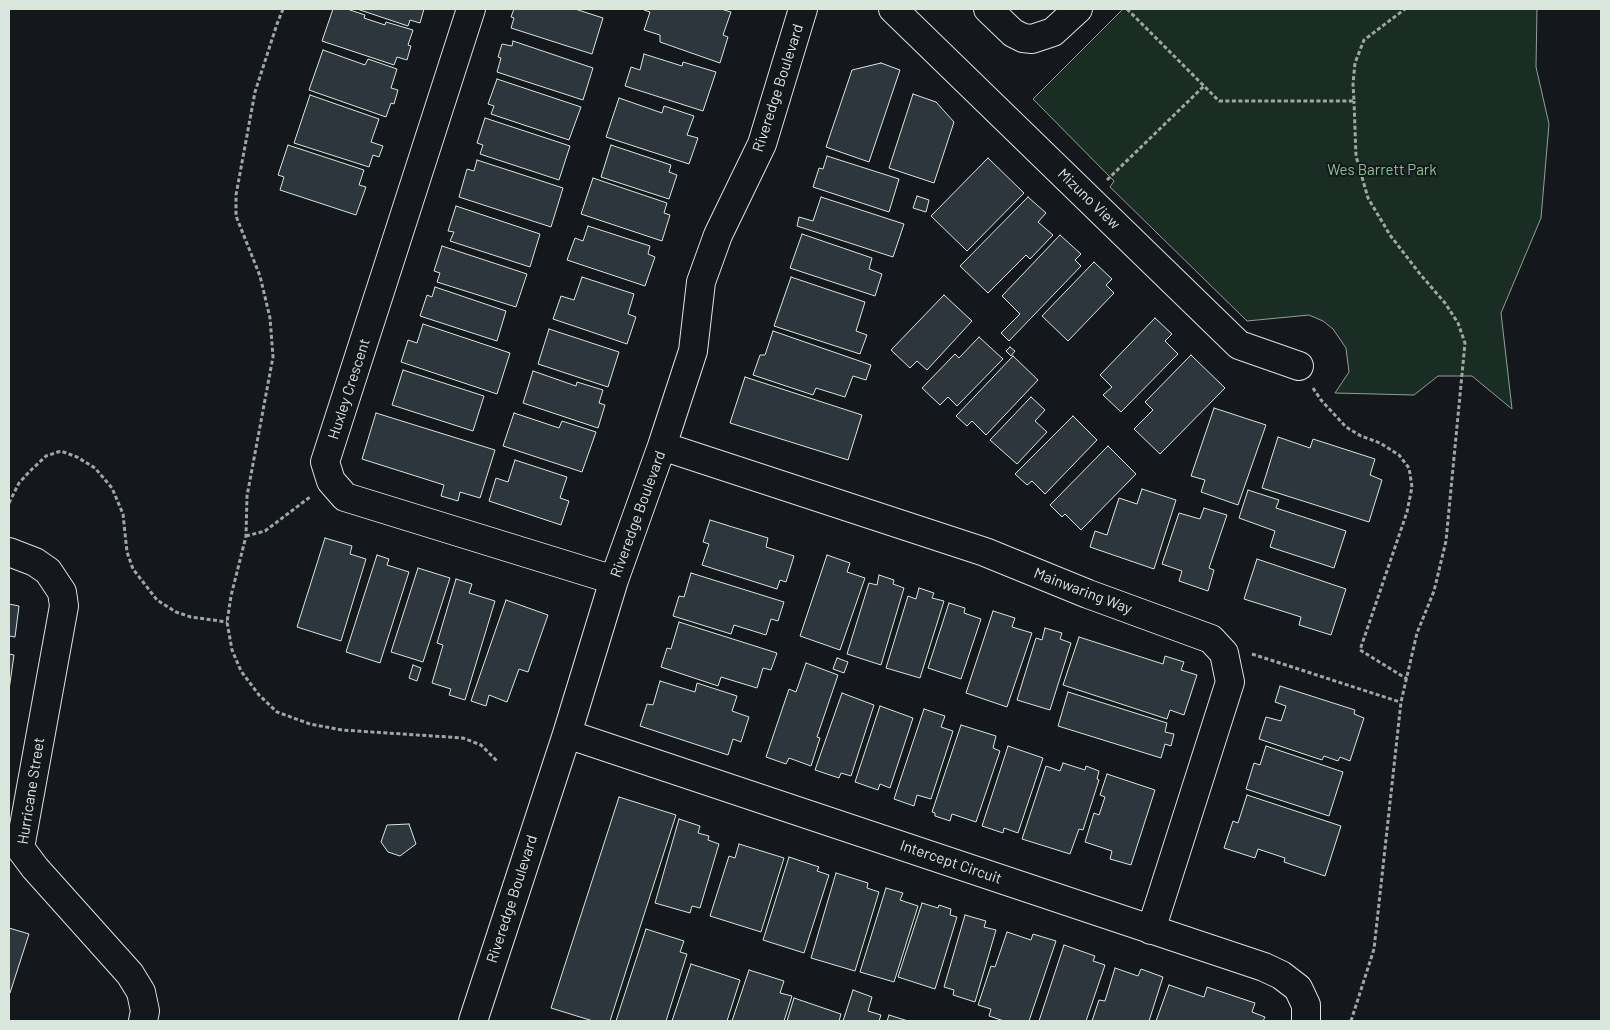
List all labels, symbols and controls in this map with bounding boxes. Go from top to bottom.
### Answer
street label: Riveredge Boulevard [749,22,807,154]
park label: Wes Barrett Park [1327,161,1437,179]
street label: Mizuno View [1054,165,1124,233]
street label: Huxley Crescent [324,336,374,442]
street label: Riveredge Boulevard [607,448,669,580]
street label: Mainwaring Way [1031,564,1135,618]
street label: Hurricane Street [14,736,48,846]
street label: Riveredge Boulevard [483,833,541,965]
street label: Intercept Circuit [898,836,1004,888]

